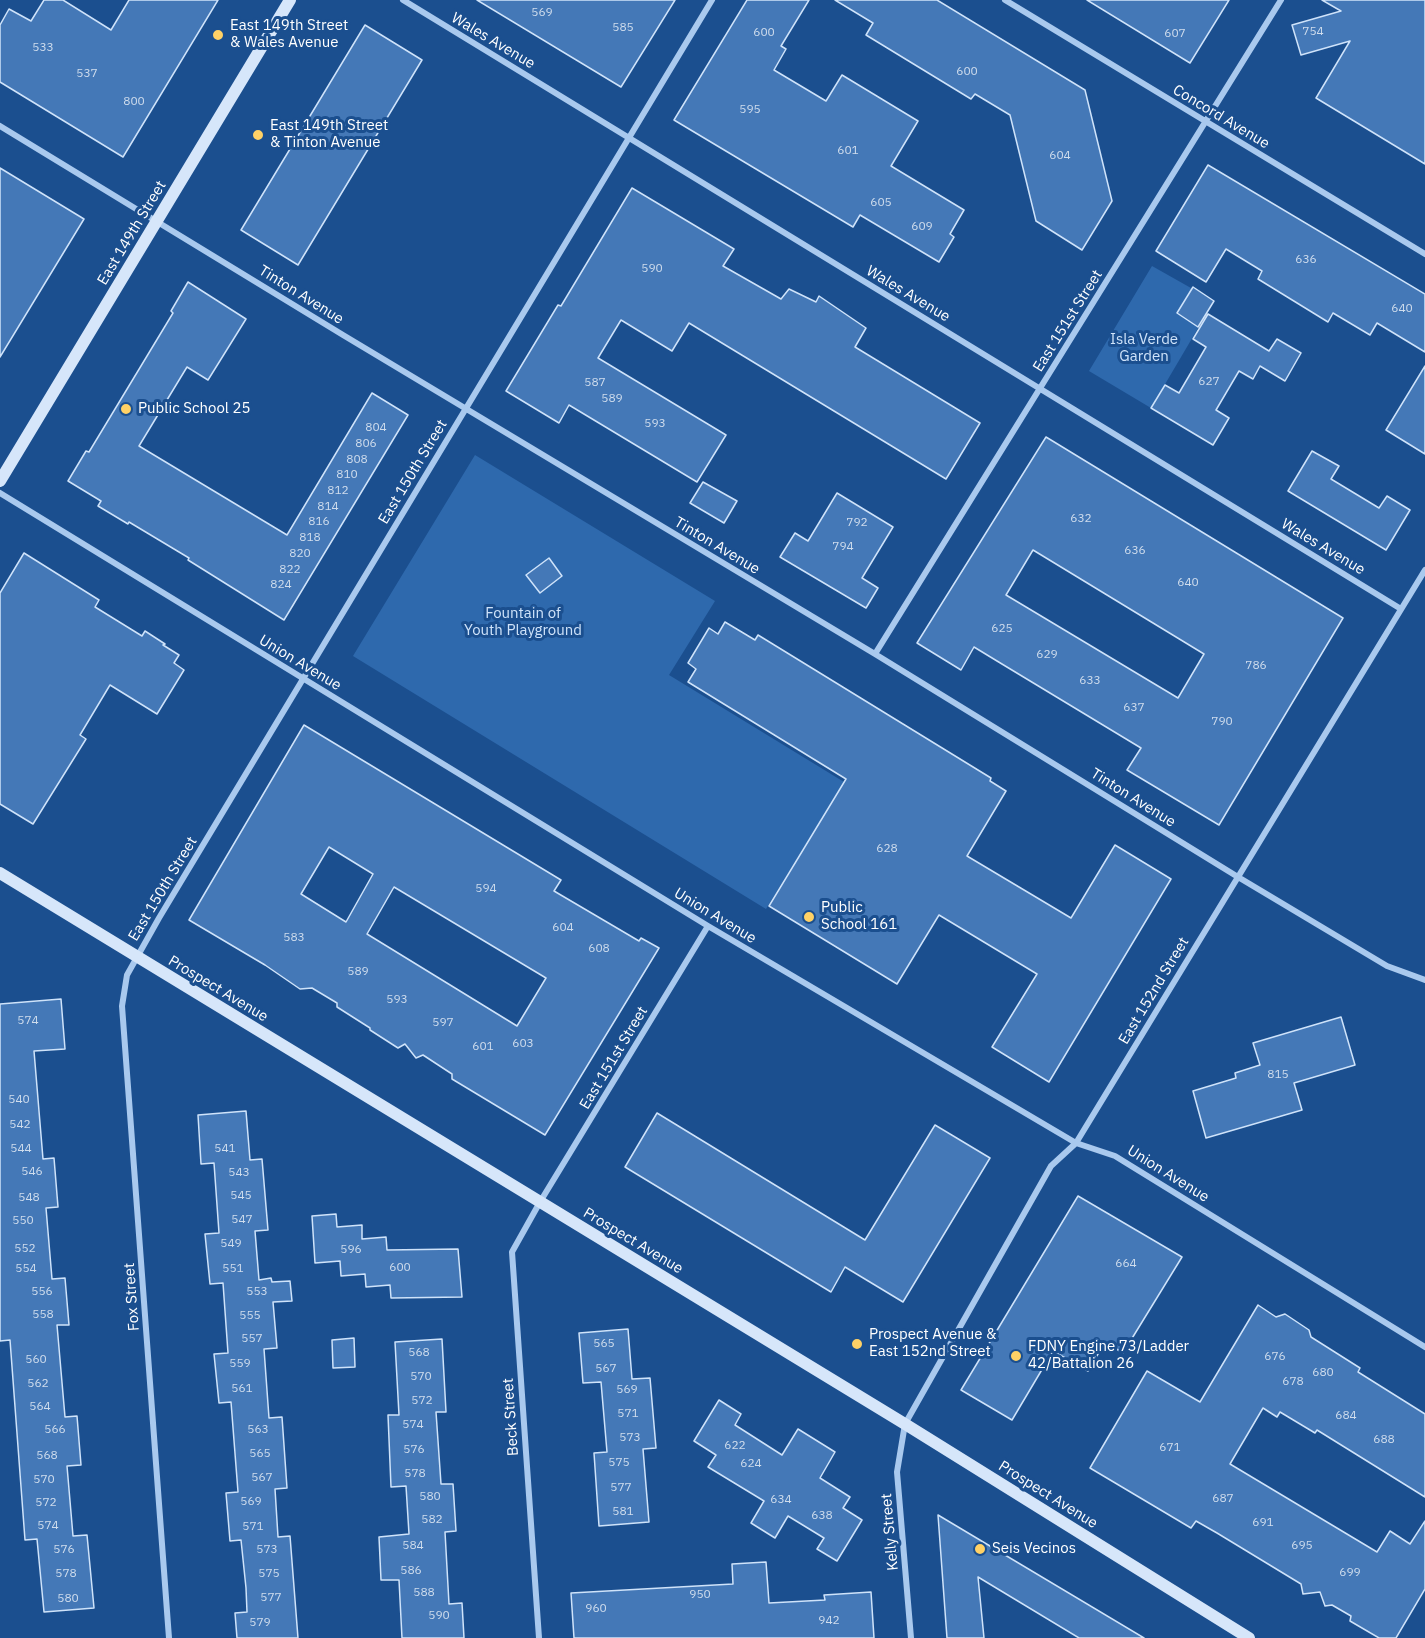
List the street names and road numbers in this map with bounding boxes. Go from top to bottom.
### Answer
street label: Wales Avenue [448,9,538,73]
street label: Concord Avenue [1169,81,1273,153]
street label: East 149th Street [94,178,170,288]
street label: Tinton Avenue [255,262,347,328]
street label: Wales Avenue [863,262,953,326]
street label: East 151st Street [1029,267,1107,375]
street label: East 150th Street [375,417,451,527]
street label: Tinton Avenue [671,513,763,579]
street label: Wales Avenue [1278,515,1368,579]
street label: Union Avenue [256,631,344,695]
street label: Tinton Avenue [1087,765,1179,831]
street label: East 150th Street [125,834,201,944]
street label: Union Avenue [671,884,759,948]
street label: East 152nd Street [1115,934,1193,1048]
street label: Prospect Avenue [165,952,271,1026]
street label: East 151st Street [576,1003,652,1113]
street label: Union Avenue [1124,1142,1212,1206]
street label: Prospect Avenue [580,1204,686,1278]
street label: Fox Street [121,1262,143,1332]
street label: Beck Street [499,1377,523,1457]
street label: Prospect Avenue [995,1457,1101,1533]
street label: Kelly Street [878,1493,902,1571]

